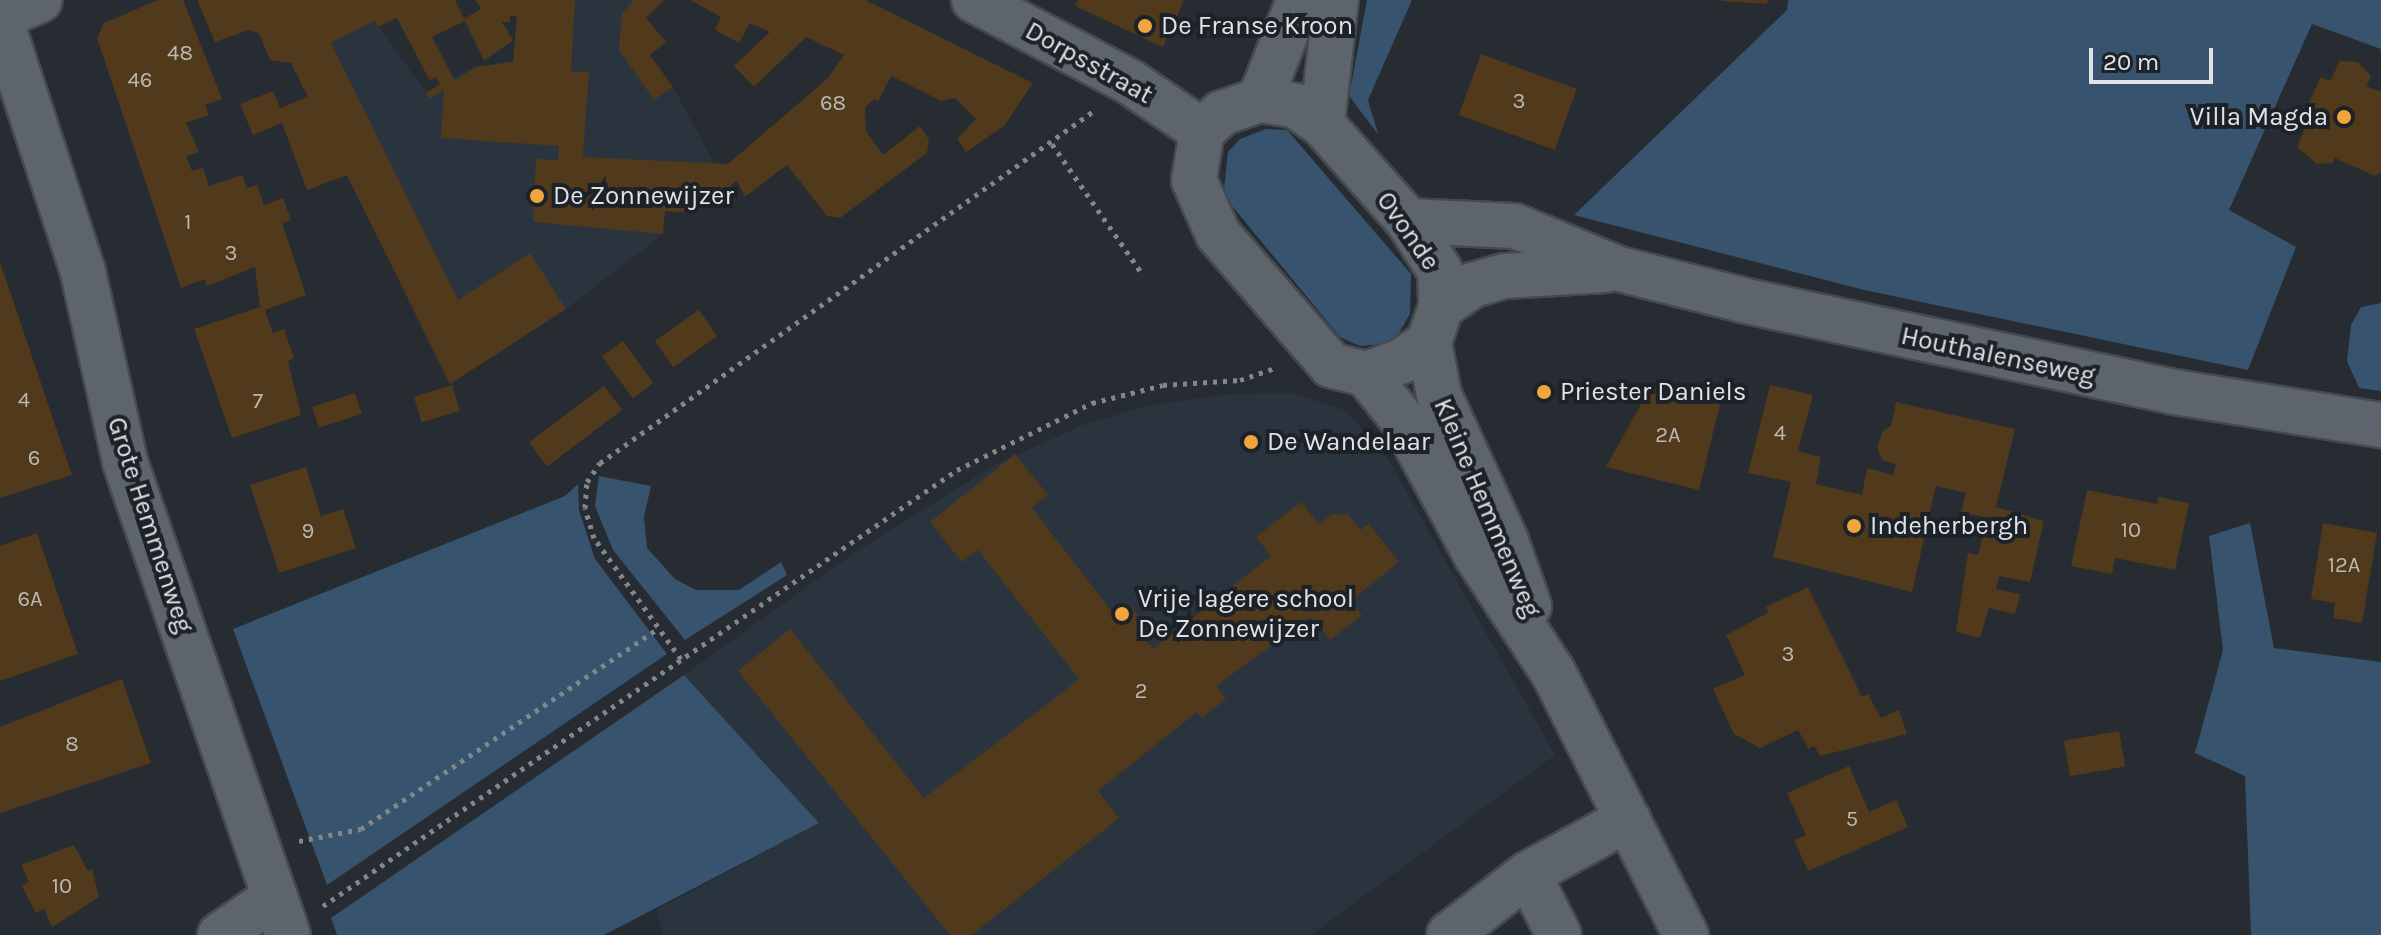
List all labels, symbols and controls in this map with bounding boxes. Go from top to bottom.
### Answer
place label: De Franse Kroon [1161,10,1353,42]
street label: Dorpsstraat [1020,15,1158,111]
marker: De Franse Kroon [1136,17,1154,35]
scale bar [2093,32,2217,82]
house number: 48 [167,41,193,67]
text: 20 m [2103,48,2159,76]
house number: 46 [128,68,152,94]
house number: 3 [1513,89,1525,115]
house number: 68 [820,91,846,117]
place label: Villa Magda [2190,101,2328,133]
marker: Villa Magda [2335,108,2353,126]
place label: De Zonnewijzer [553,180,734,212]
street label: Ovonde [1370,186,1446,276]
marker: De Zonnewijzer [528,187,546,205]
house number: 1 [184,210,192,236]
house number: 3 [225,241,237,267]
street label: Houthalenseweg [1898,320,2098,392]
place label: Priester Daniels [1560,376,1746,408]
marker: Priester Daniels [1535,383,1553,401]
house number: 4 [18,388,30,414]
house number: 7 [253,389,263,415]
street label: Kleine Hemmenweg [1427,394,1547,622]
street label: Grote Hemmenweg [100,413,200,637]
house number: 4 [1774,421,1786,447]
house number: 2A [1655,423,1681,449]
place label: De Wandelaar [1267,426,1430,458]
marker: De Wandelaar [1242,433,1260,451]
house number: 6 [28,446,40,472]
place label: Indeherbergh [1870,510,2028,542]
marker: Indeherbergh [1845,517,1863,535]
house number: 10 [2121,518,2141,544]
house number: 9 [302,519,314,545]
house number: 12A [2328,553,2360,579]
place label: Vrije lagere school De Zonnewijzer [1138,583,1354,644]
house number: 6A [17,587,43,613]
marker: Vrije lagere school De Zonnewijzer [1113,605,1131,623]
house number: 3 [1782,642,1794,668]
house number: 2 [1135,679,1147,705]
house number: 8 [65,732,79,758]
house number: 5 [1846,807,1858,833]
house number: 10 [52,874,72,900]

